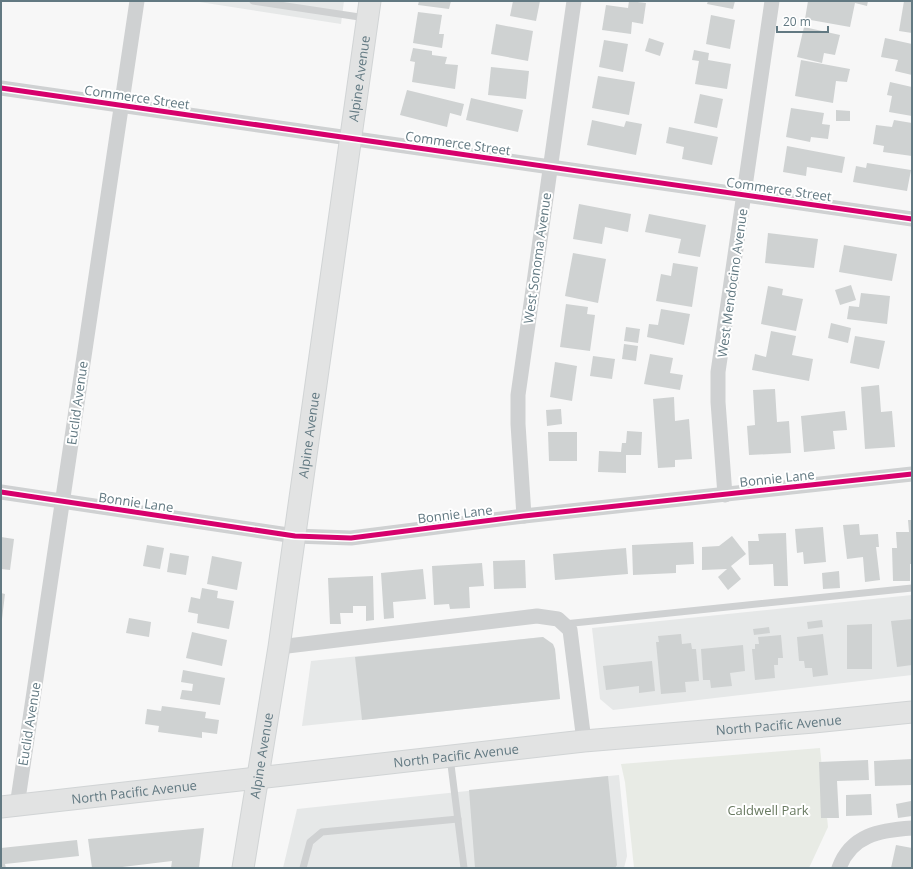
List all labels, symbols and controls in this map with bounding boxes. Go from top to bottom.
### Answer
scale bar [777,8,828,34]
text: 20 m [783,13,811,30]
street label: Alpine Avenue [344,34,374,123]
street label: Commerce Street [83,81,191,113]
street label: Commerce Street [404,127,512,159]
street label: Commerce Street [725,173,833,205]
street label: West Sonoma Avenue [519,191,555,325]
street label: West Mendocino Avenue [713,207,751,359]
street label: Euclid Avenue [62,360,92,446]
street label: Alpine Avenue [294,391,324,479]
street label: Bonnie Lane [739,465,815,491]
street label: Bonnie Lane [97,488,175,516]
street label: Bonnie Lane [416,500,494,528]
street label: Euclid Avenue [13,681,45,767]
street label: North Pacific Avenue [715,710,842,739]
street label: Alpine Avenue [245,711,277,800]
street label: North Pacific Avenue [392,739,520,772]
street label: North Pacific Avenue [70,776,198,808]
park label: Caldwell Park [727,801,809,819]

